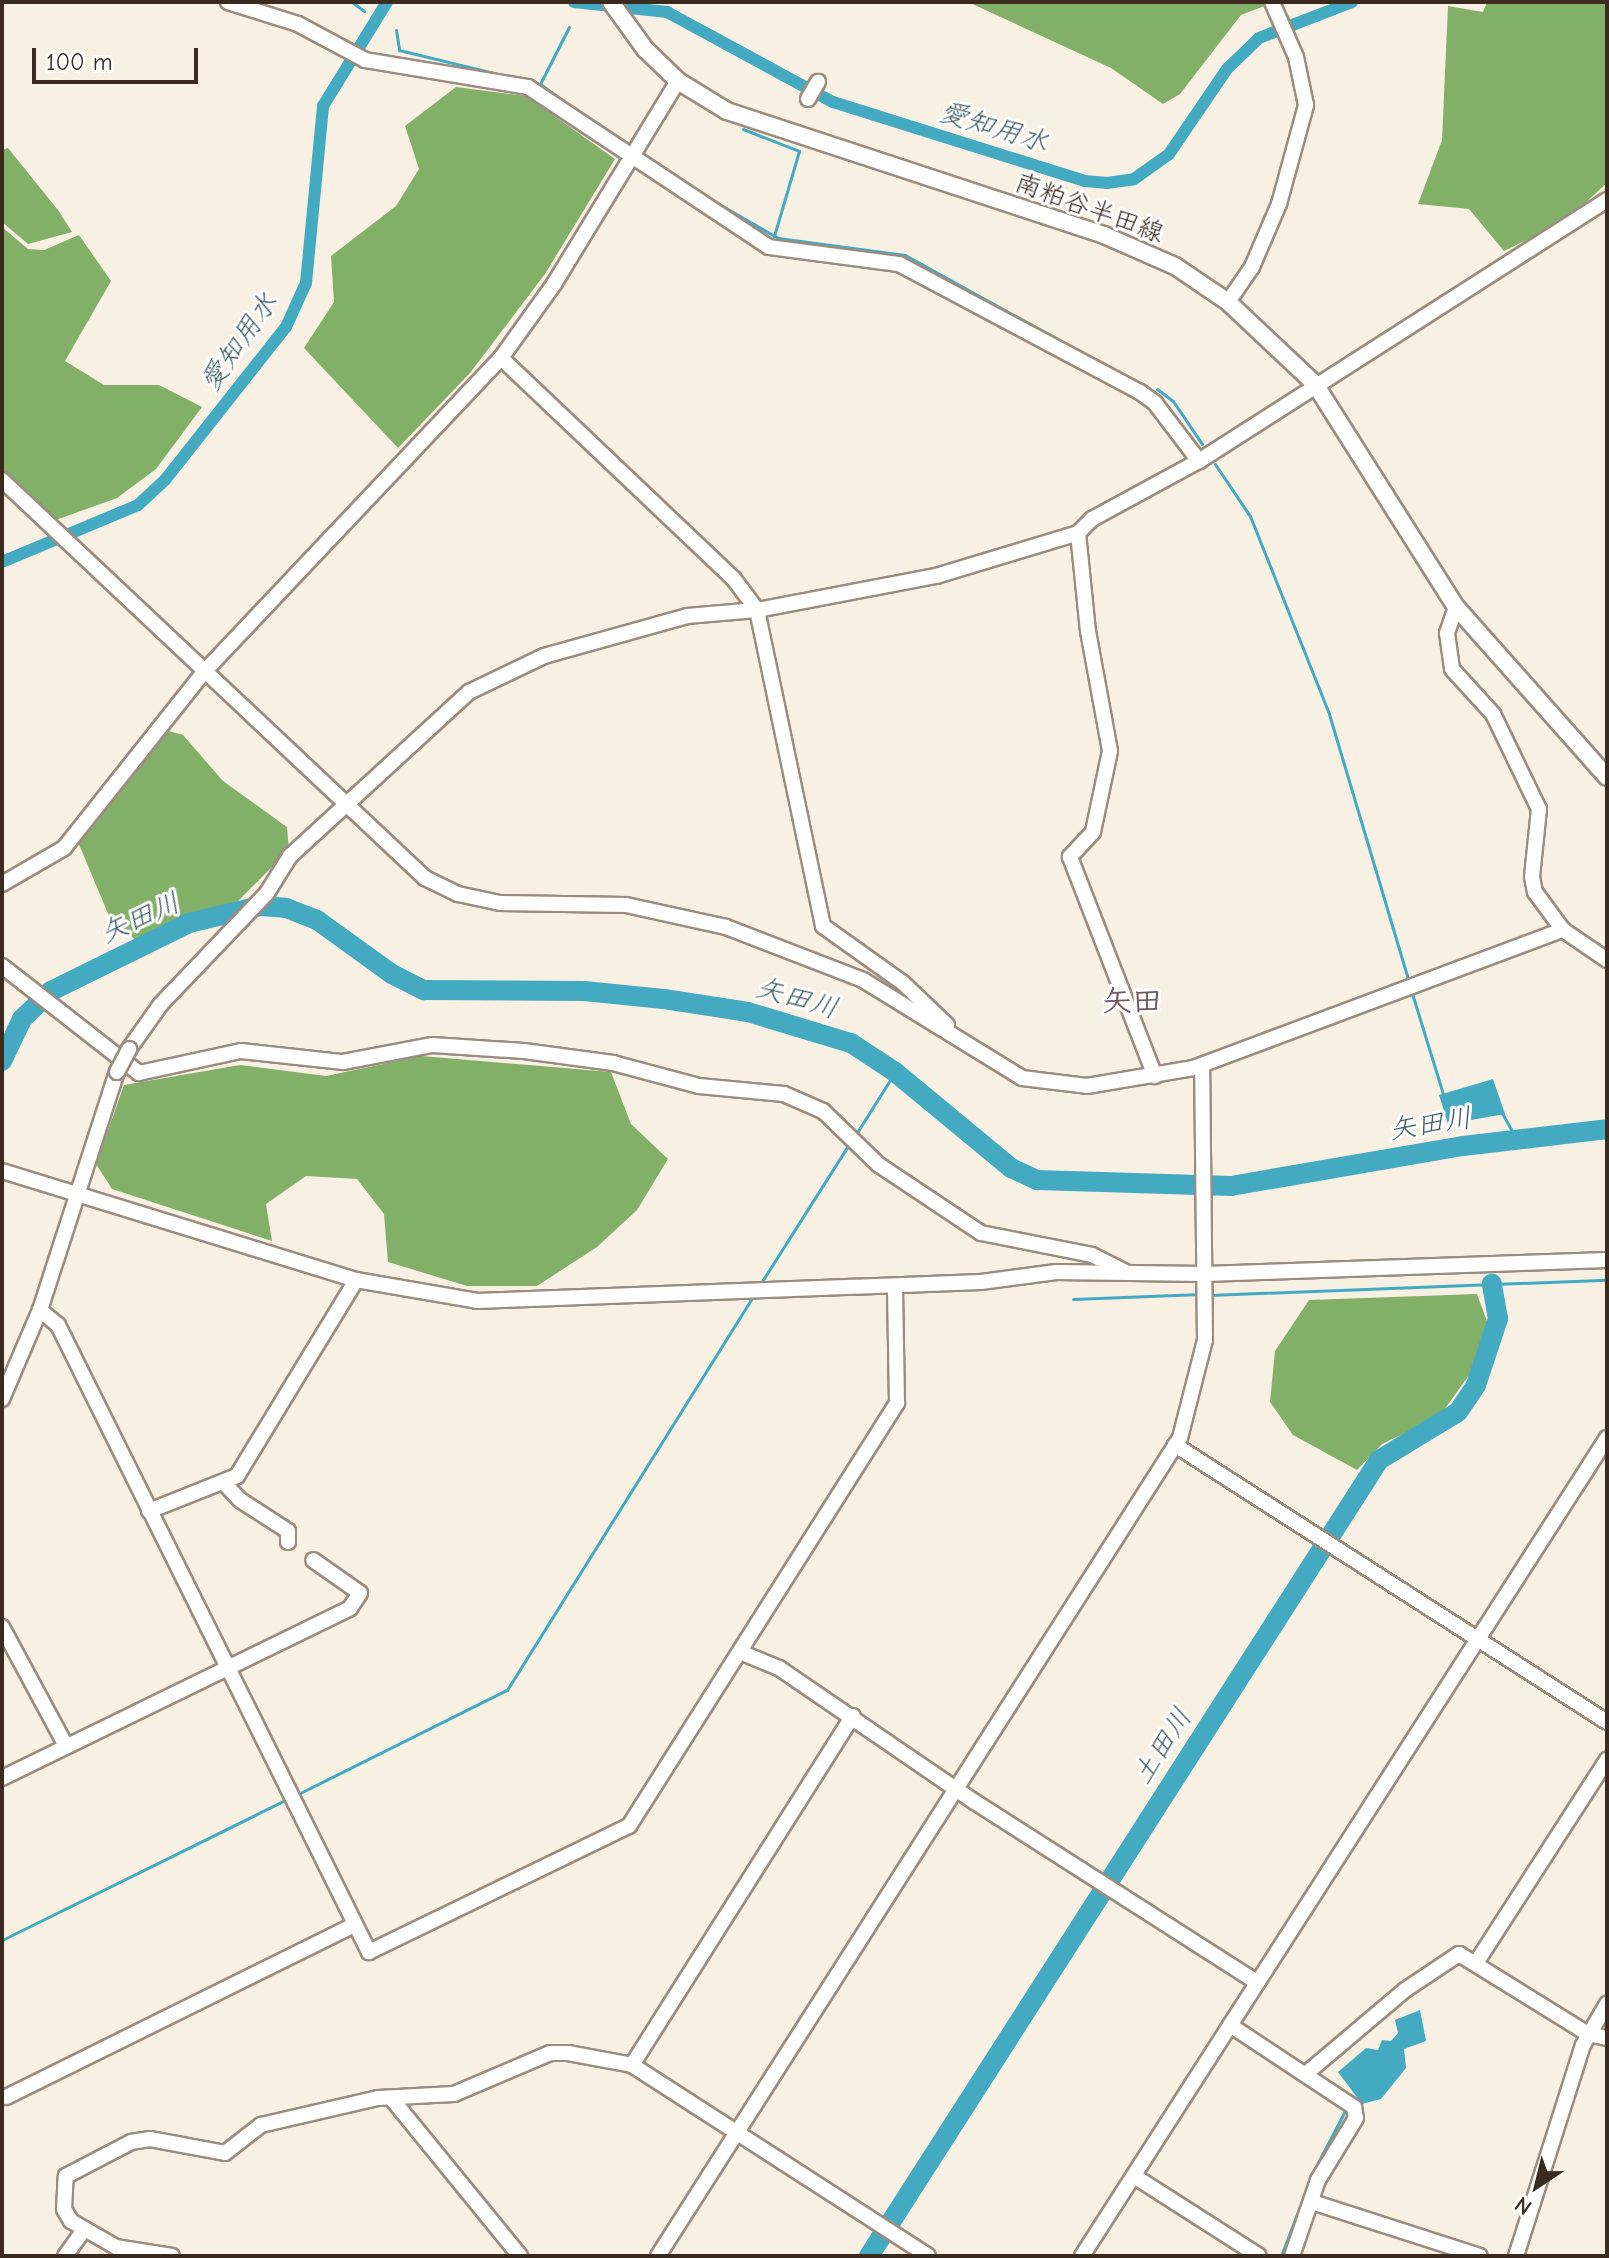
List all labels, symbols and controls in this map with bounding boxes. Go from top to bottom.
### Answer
scale bar [36,32,202,82]
text: 100 m [46,48,113,76]
water label: 愛知用水 [936,95,1052,159]
street label: 南粕谷半田線 [1010,168,1168,250]
water label: 愛知用水 [193,286,285,398]
water label: 矢田川 [95,886,185,950]
water label: 矢田川 [752,970,842,1026]
district label: 矢田 [1102,984,1162,1020]
water label: 矢田川 [1386,1101,1474,1147]
water label: 土田川 [1125,1702,1199,1790]
north arrow [1497,2146,1577,2226]
text: N [1510,2191,1537,2220]

